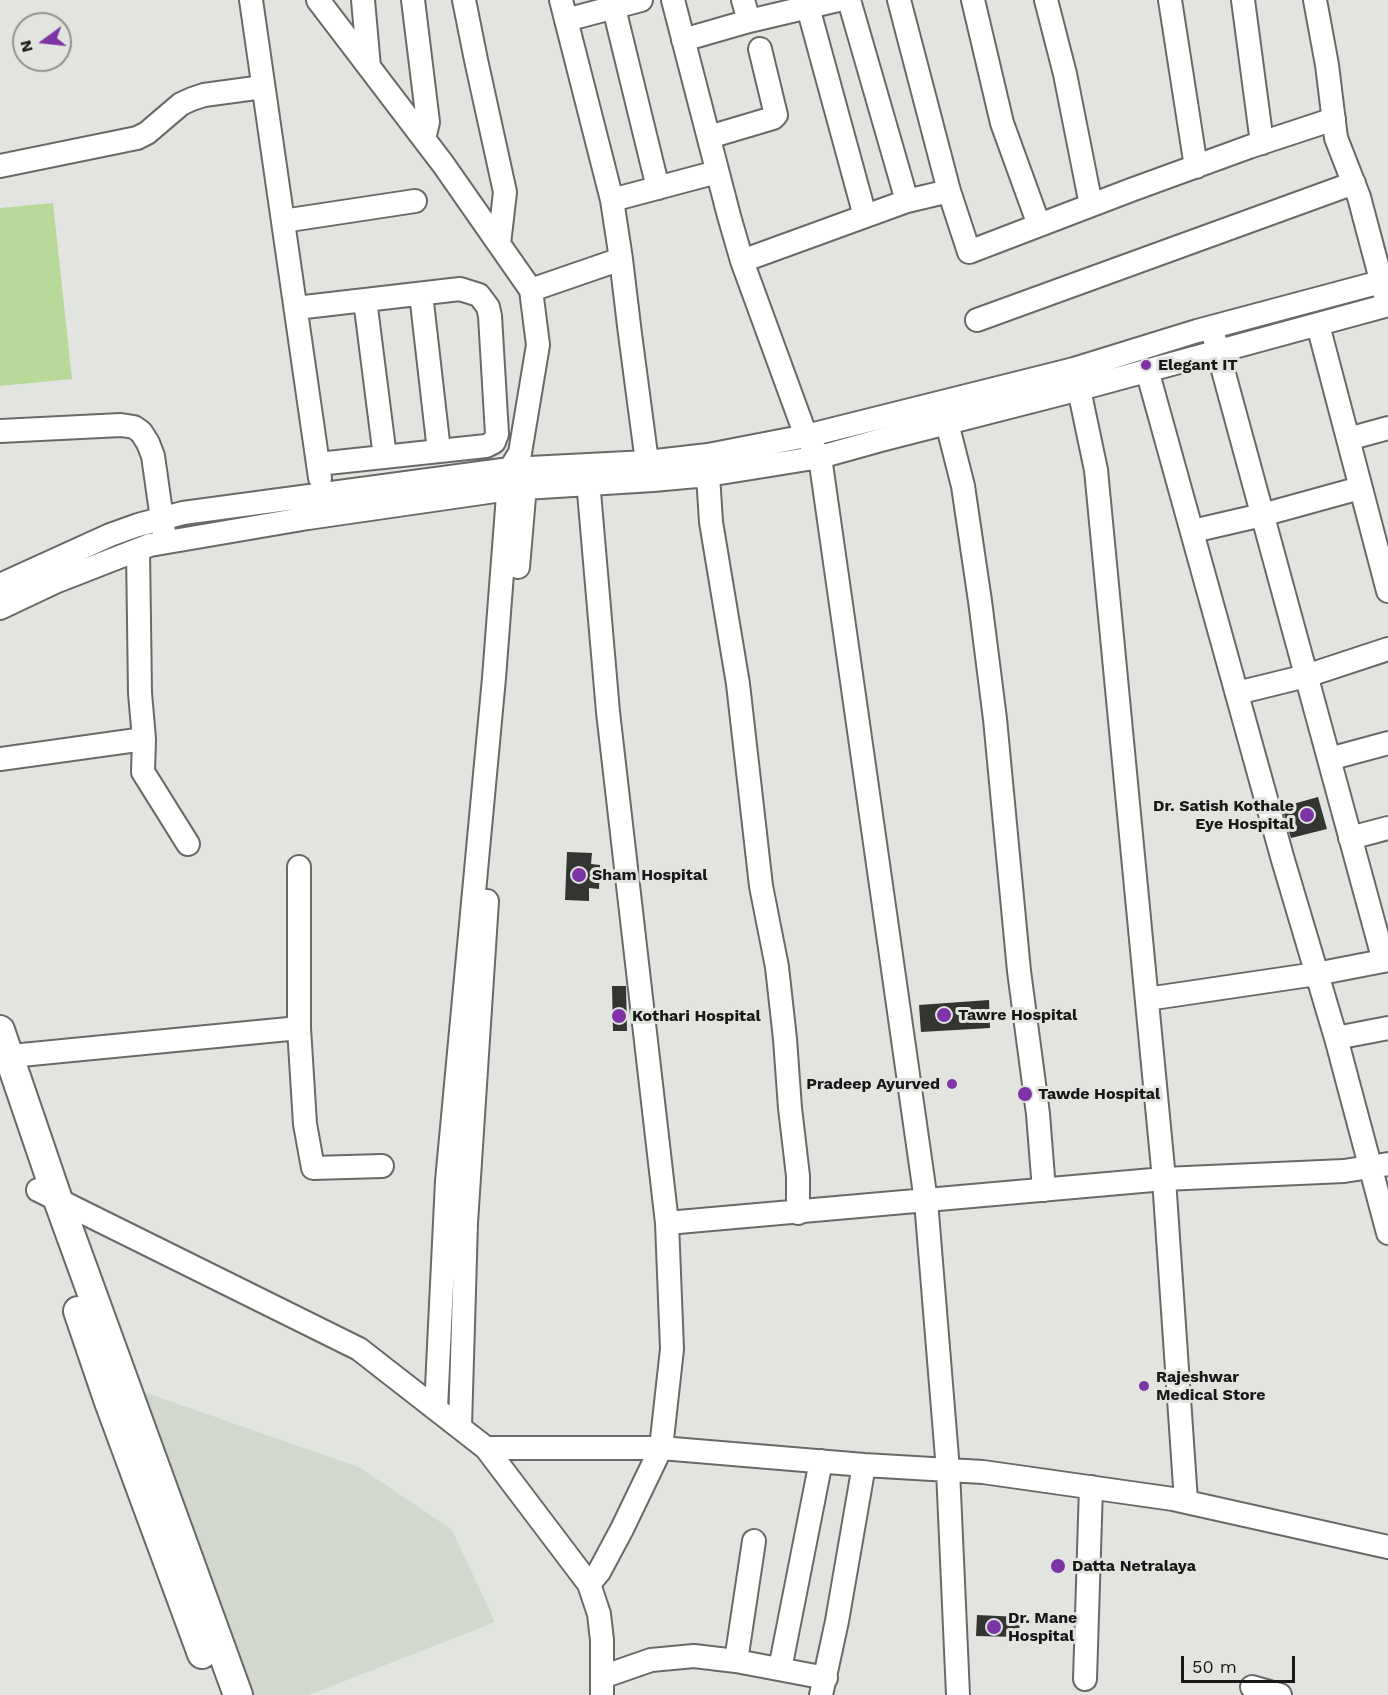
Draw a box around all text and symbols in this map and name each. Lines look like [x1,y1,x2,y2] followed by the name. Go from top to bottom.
[12,12,72,72] north arrow
[15,38,37,54] text: N
[1158,355,1238,375] place label: Elegant IT
[1139,358,1153,372] marker: Elegant IT
[1153,796,1294,834] place label: Dr. Satish Kothale Eye Hospital
[1298,806,1316,824] marker: Dr. Satish Kothale Eye Hospital
[592,865,707,885] place label: Sham Hospital
[570,866,588,884] marker: Sham Hospital
[958,1005,1077,1025] place label: Tawre Hospital
[632,1006,761,1026] place label: Kothari Hospital
[935,1006,953,1024] marker: Tawre Hospital
[610,1007,628,1025] marker: Kothari Hospital
[806,1074,940,1094] place label: Pradeep Ayurved
[945,1077,959,1091] marker: Pradeep Ayurved
[1038,1084,1160,1104] place label: Tawde Hospital
[1016,1085,1034,1103] marker: Tawde Hospital
[1156,1367,1266,1405] place label: Rajeshwar Medical Store
[1137,1379,1151,1393] marker: Rajeshwar Medical Store
[1072,1556,1196,1576] place label: Datta Netralaya
[1049,1557,1067,1575] marker: Datta Netralaya
[1008,1608,1077,1646] place label: Dr. Mane Hospital
[985,1618,1003,1636] marker: Dr. Mane Hospital
[1184,1644,1298,1682] scale bar
[1192,1656,1237,1677] text: 50 m

